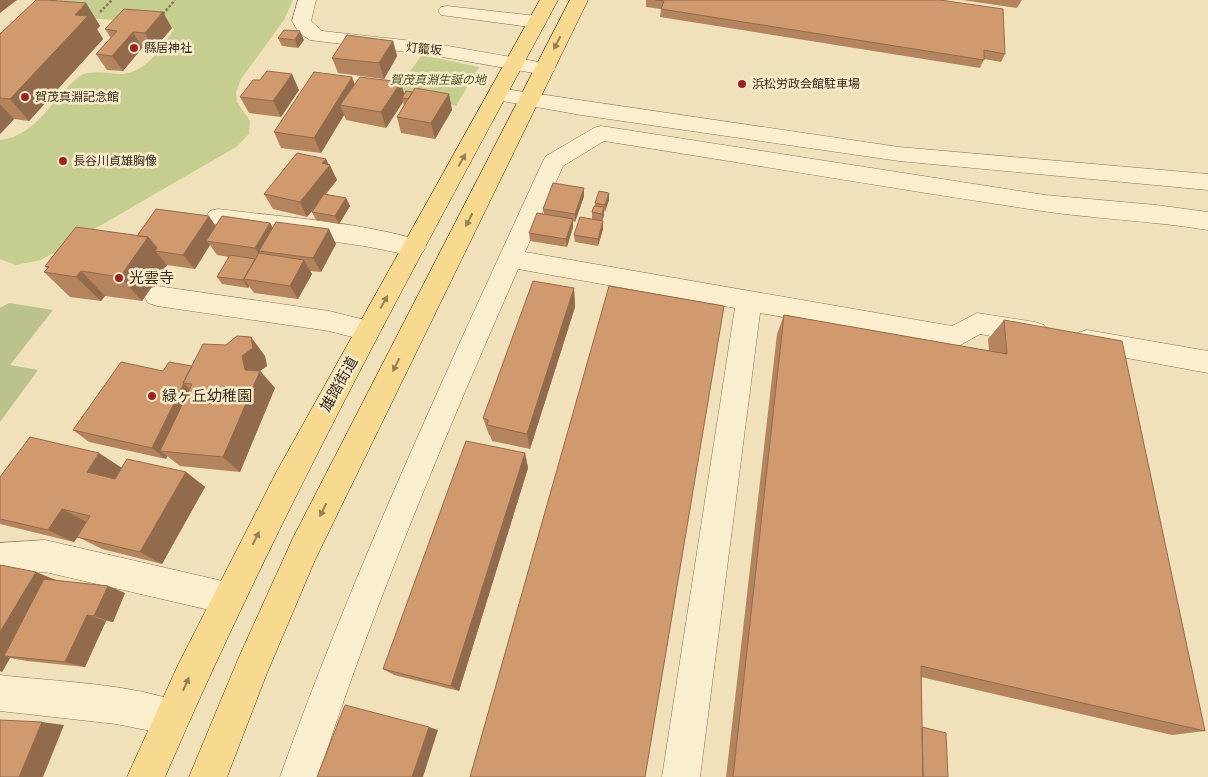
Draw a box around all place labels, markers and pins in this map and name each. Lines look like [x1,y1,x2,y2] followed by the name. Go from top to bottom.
[144,40,192,55] place label: 縣居神社
[128,42,140,54] marker: 縣居神社
[752,76,860,91] place label: 浜松労政会館駐車場
[736,78,748,90] marker: 浜松労政会館駐車場
[35,89,119,104] place label: 賀茂真淵記念館
[19,91,31,103] marker: 賀茂真淵記念館
[73,153,157,168] place label: 長谷川貞雄胸像
[57,155,69,167] marker: 長谷川貞雄胸像
[129,268,174,287] place label: 光雲寺
[113,272,125,284] marker: 光雲寺
[162,386,252,405] place label: 緑ヶ丘幼稚園
[146,390,158,402] marker: 緑ヶ丘幼稚園

